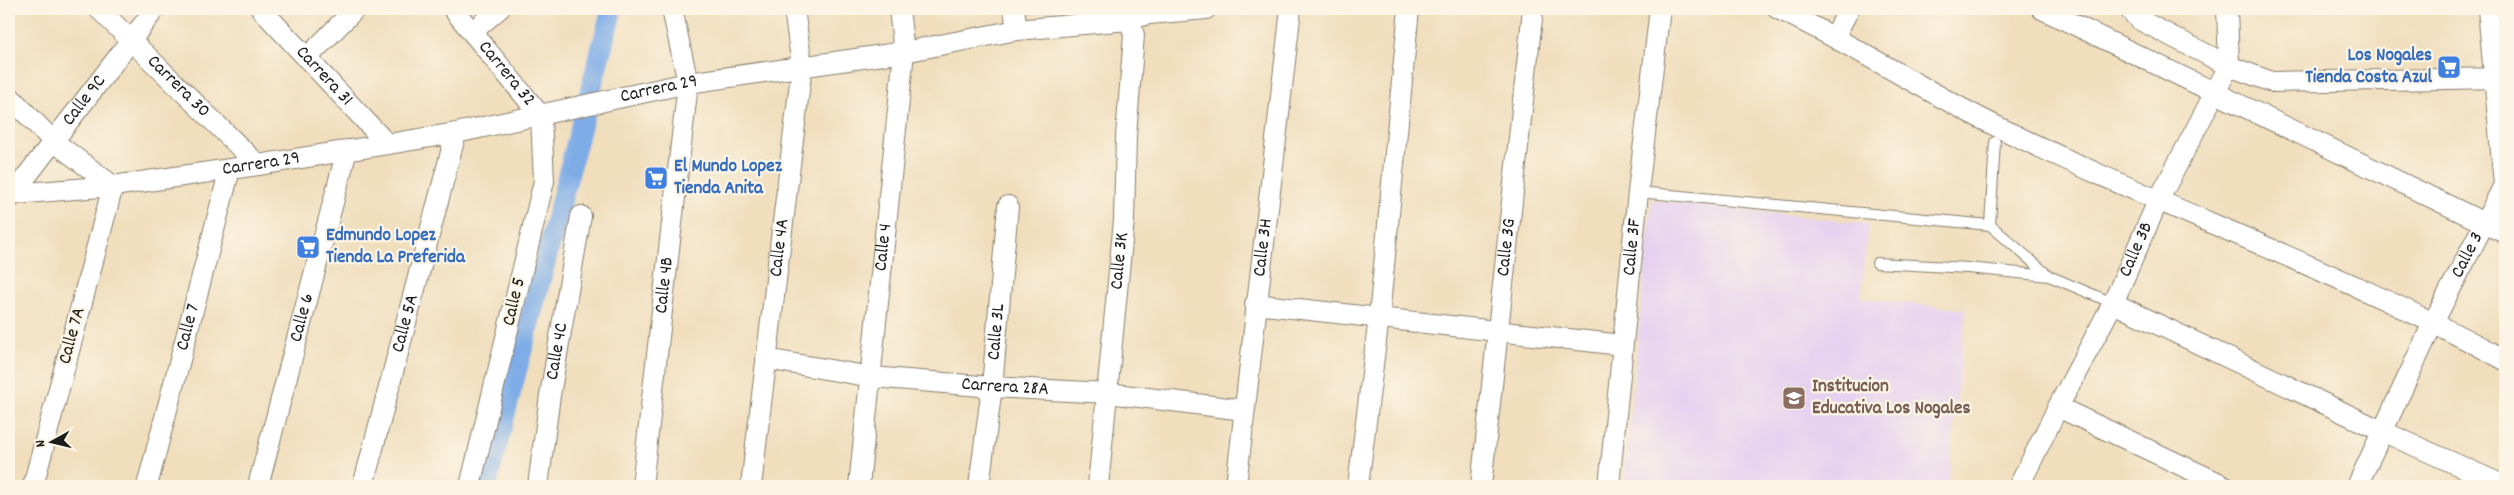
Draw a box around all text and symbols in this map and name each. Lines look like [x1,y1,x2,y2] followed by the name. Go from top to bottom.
[471,35,542,113] street label: Carrera 32
[289,40,359,112] street label: Carrera 31
[2305,43,2432,92] place label: Los Nogales Tienda Costa Azul
[140,49,216,124] street label: Carrera 30
[2436,54,2462,80] supermarket icon: Los Nogales Tienda Costa Azul
[618,68,699,111] street label: Carrera 29
[56,69,113,132] street label: Calle 9C
[221,145,302,184] street label: Carrera 29
[674,154,783,203] place label: El Mundo Lopez Tienda Anita
[643,165,669,191] supermarket icon: El Mundo Lopez Tienda Anita
[763,217,797,278] street label: Calle 4A
[1247,217,1280,278] street label: Calle 3H
[1490,217,1524,278] street label: Calle 3G
[1616,217,1649,277] street label: Calle 3F
[2113,218,2160,281] street label: Calle 3B
[868,222,900,273] street label: Calle 4
[326,223,466,272] place label: Edmundo Lopez Tienda La Preferida
[2445,228,2491,283] street label: Calle 3
[1104,231,1136,291] street label: Calle 3K
[295,234,321,260] supermarket icon: Edmundo Lopez Tienda La Preferida
[648,255,682,315] street label: Calle 4B
[496,275,534,329] street label: Calle 5
[283,290,322,345] street label: Calle 6
[385,291,426,356] street label: Calle 5A
[169,301,208,354] street label: Calle 7
[981,303,1013,361] street label: Calle 3L
[52,305,94,367] street label: Calle 7A
[539,321,576,382] street label: Calle 4C
[960,371,1049,403] street label: Carrera 28A
[1812,374,1970,423] place label: Institucion Educativa Los Nogales
[1781,385,1807,411] school or university icon: Institucion Educativa Los Nogales
[28,418,78,468] north arrow
[31,439,51,448] text: N

